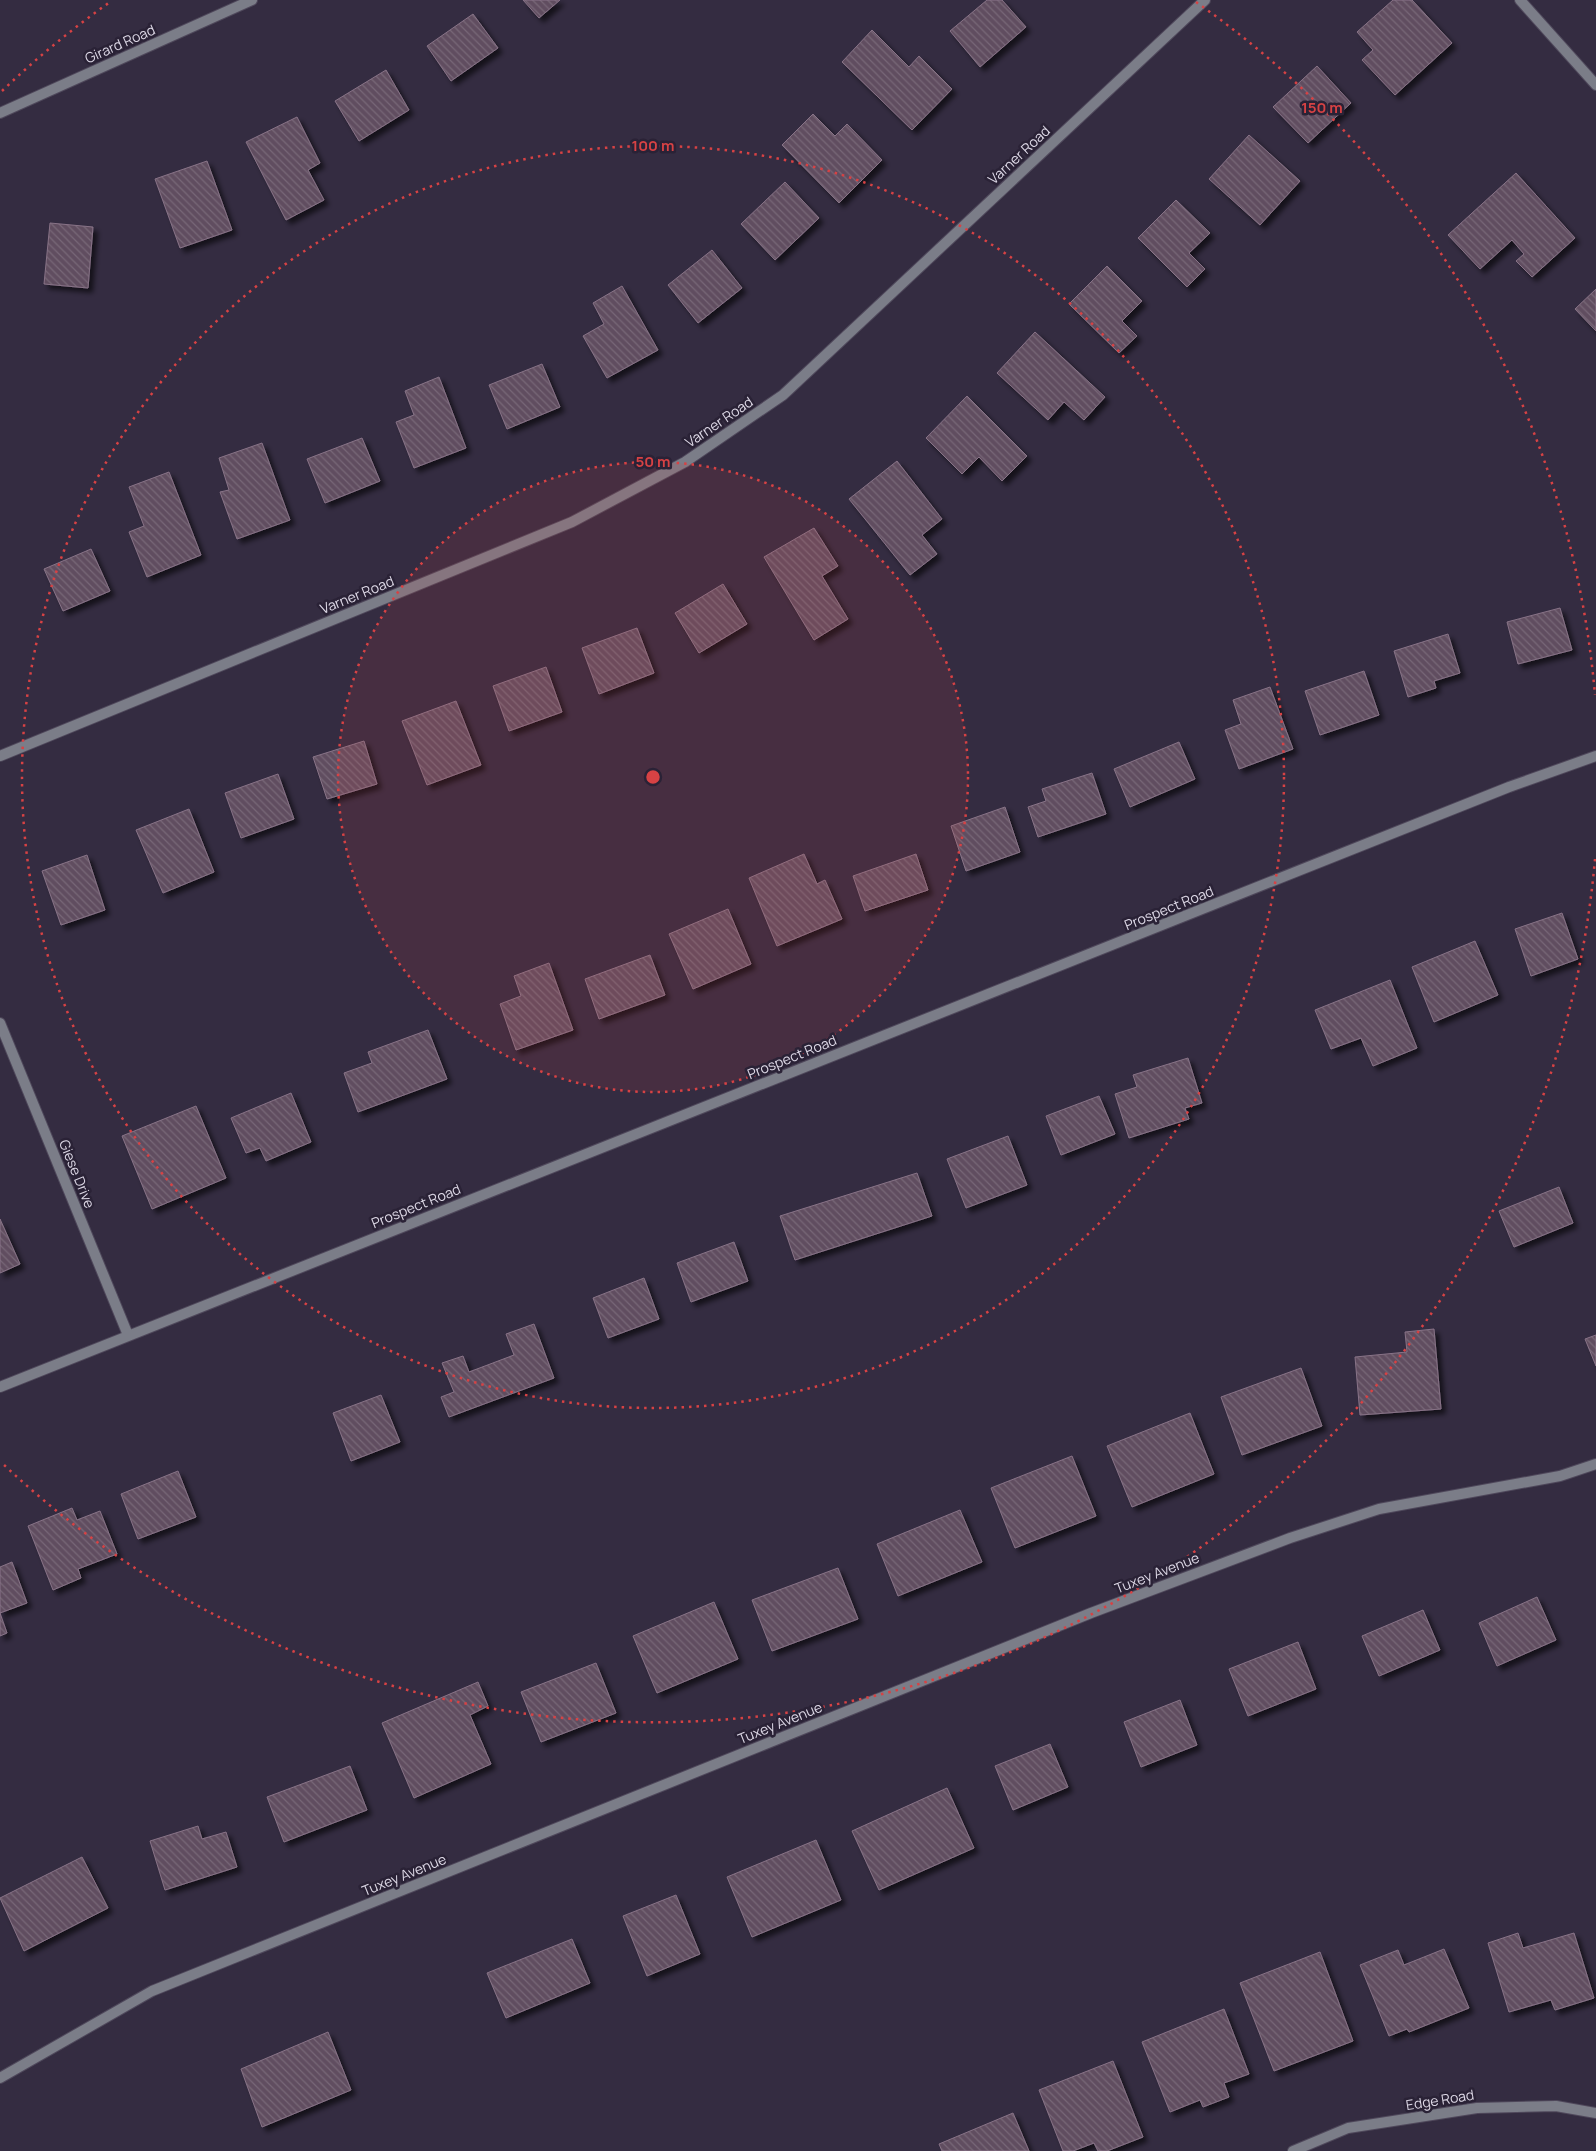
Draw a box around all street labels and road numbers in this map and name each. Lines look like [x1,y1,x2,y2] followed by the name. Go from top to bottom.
[82,20,158,67] street label: Girard Road
[984,121,1054,188] street label: Varner Road
[681,392,756,451] street label: Varner Road
[317,571,397,618] street label: Varner Road
[1121,881,1216,934] street label: Prospect Road
[744,1030,839,1083] street label: Prospect Road
[55,1137,100,1211] street label: Giese Drive
[368,1179,463,1232] street label: Prospect Road
[1112,1548,1202,1597] street label: Tuxey Avenue
[735,1697,825,1748] street label: Tuxey Avenue
[359,1849,449,1900] street label: Tuxey Avenue
[1404,2085,1475,2114] street label: Edge Road

